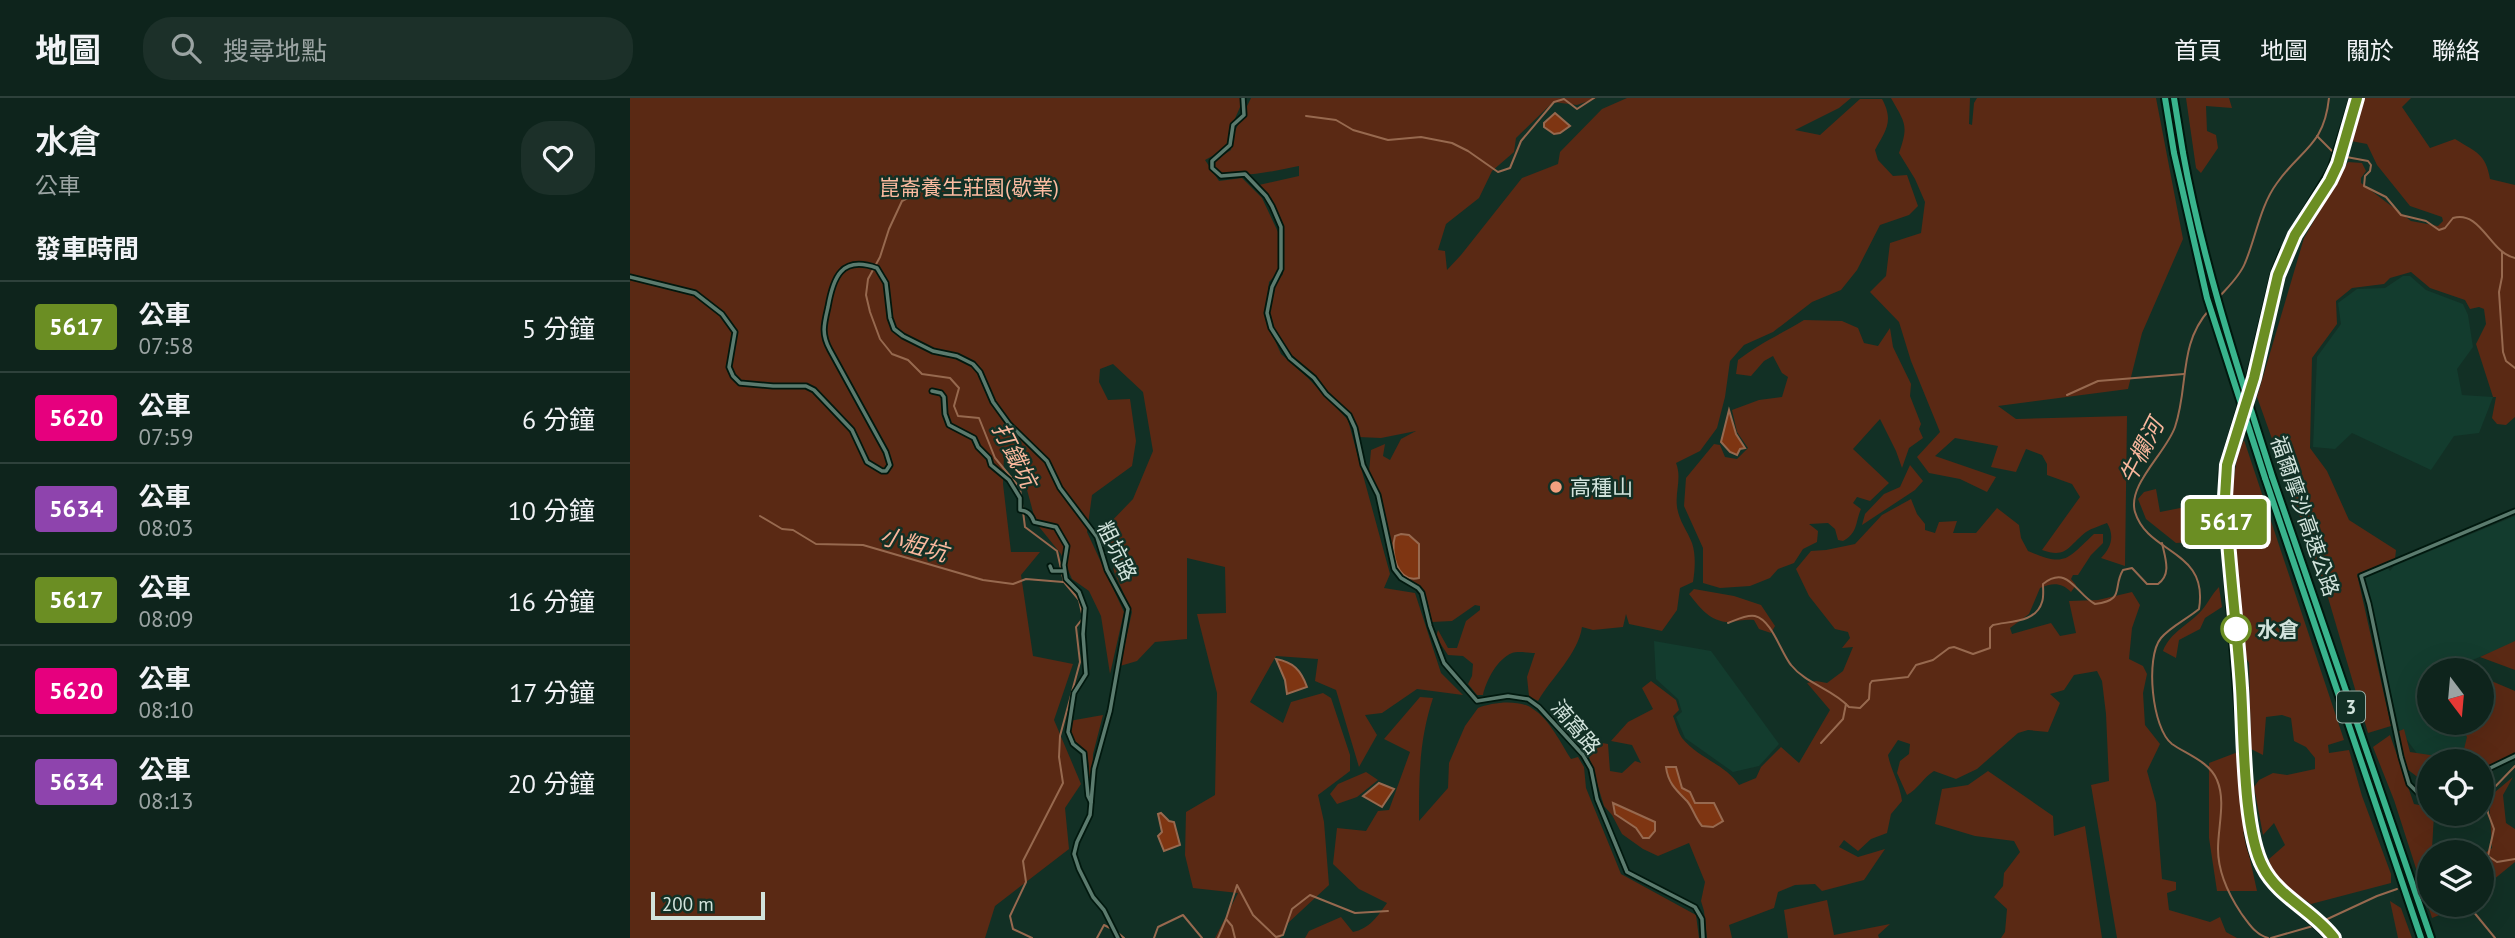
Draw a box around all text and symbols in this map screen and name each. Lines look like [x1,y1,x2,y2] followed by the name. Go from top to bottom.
[143,17,633,80] search box
[35,28,101,71] text: 地圖
[167,29,205,67] icon: search
[223,34,327,67] text: 搜尋地點
[2174,35,2222,66] text: 首頁
[2260,35,2308,66] text: 地圖
[2346,35,2394,66] text: 關於
[2432,35,2480,66] text: 聯絡
[35,119,101,162] text: 水倉
[521,121,595,195] button: heart
[35,171,81,200] text: 公車
[879,174,1059,201] park label: 崑崙養生莊園(歇業)
[35,232,139,265] text: 發車時間
[138,298,190,331] text: 公車
[49,311,103,342] text: 5617
[522,312,595,345] text: 5 分鐘
[138,331,194,360] text: 07:58
[138,389,190,422] text: 公車
[49,402,103,433] text: 5620
[522,403,595,436] text: 6 分鐘
[2112,410,2171,488] water label: 牛欄河
[986,418,1045,495] water label: 打鐵坑
[138,422,194,451] text: 07:59
[2265,432,2345,600] street label: 福爾摩沙高速公路
[1570,474,1633,501] place label: 高種山
[1548,479,1564,495] marker: 高種山
[138,480,190,513] text: 公車
[49,493,103,524] text: 5634
[508,494,595,527] text: 10 分鐘
[2177,499,2275,545] line badge: 5617
[2199,506,2253,537] text: 5617
[138,513,194,542] text: 08:03
[1091,517,1143,585] street label: 粗坑路
[877,521,954,568] water label: 小粗坑
[138,571,190,604] text: 公車
[49,584,103,615] text: 5617
[508,585,595,618] text: 16 分鐘
[138,604,194,633] text: 08:09
[2221,614,2251,644] marker: 水倉
[2257,616,2299,643] place label: 水倉
[2417,658,2494,735] north arrow
[2417,658,2494,917] map controls
[138,662,190,695] text: 公車
[49,675,103,706] text: 5620
[509,676,595,709] text: 17 分鐘
[2337,692,2365,722] road number: 3
[1545,694,1607,760] street label: 湳窩路
[138,695,194,724] text: 08:10
[2417,749,2494,826] button: locate
[138,753,190,786] text: 公車
[49,766,103,797] text: 5634
[508,767,595,800] text: 20 分鐘
[138,786,194,815] text: 08:13
[2417,840,2494,917] button: layers
[651,889,765,921] scale bar
[662,892,714,916] text: 200 m

